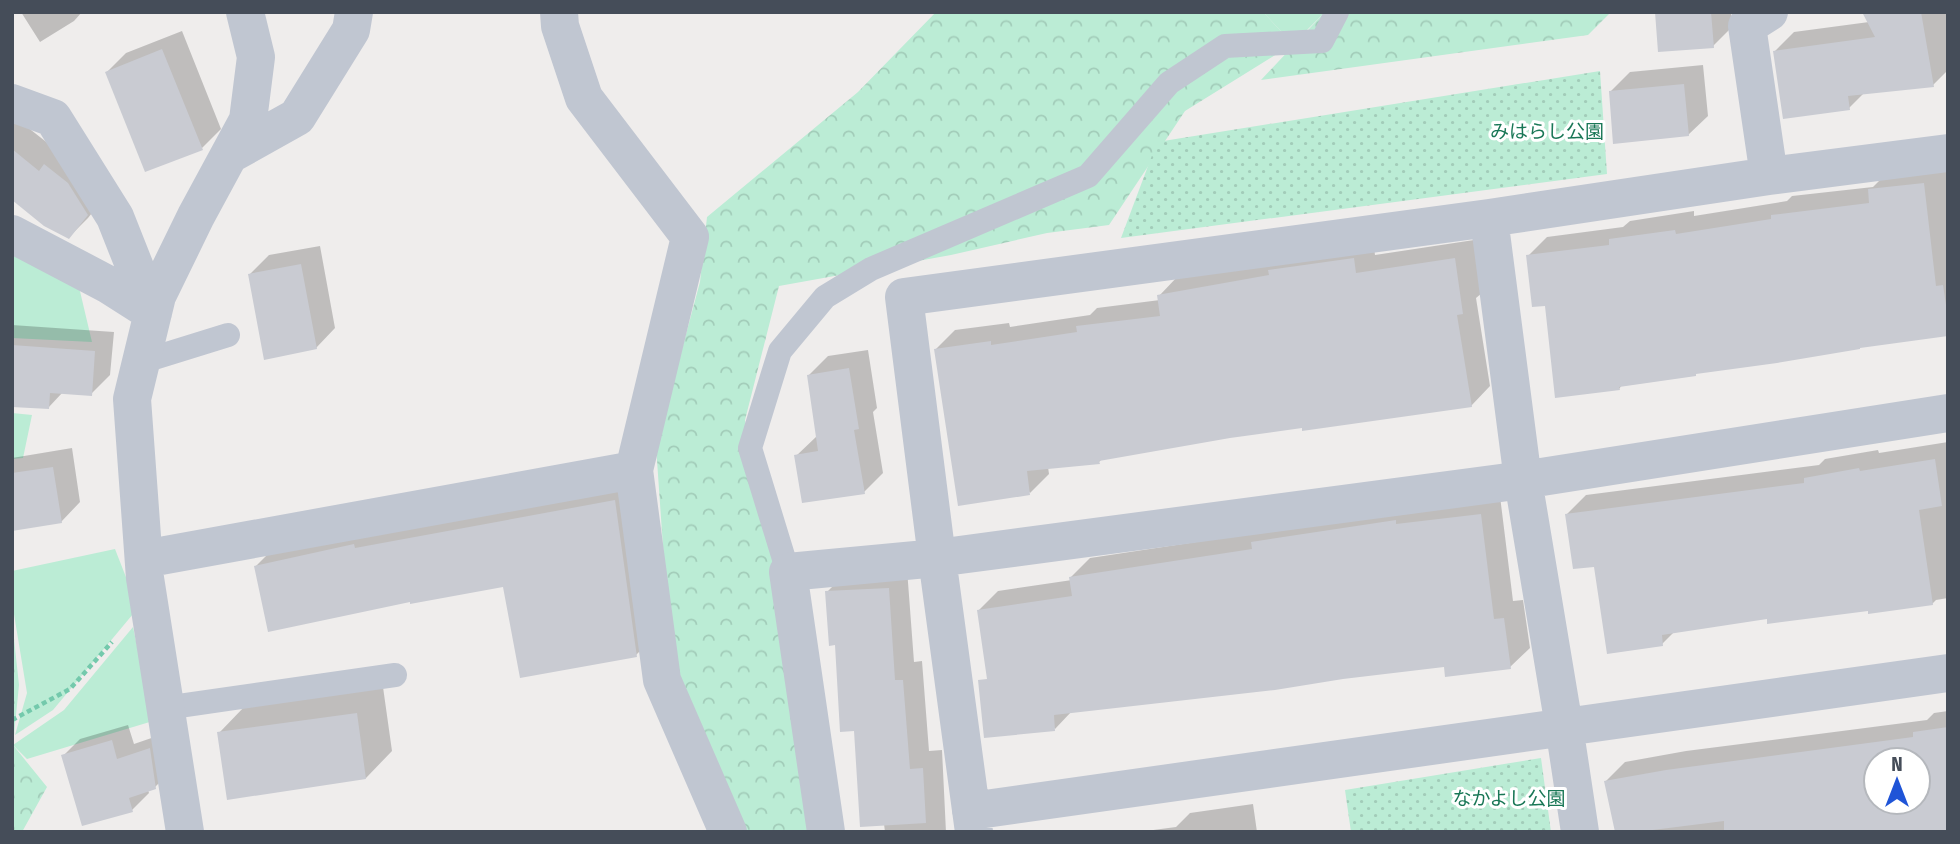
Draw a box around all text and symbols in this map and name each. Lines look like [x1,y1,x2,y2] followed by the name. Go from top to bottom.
[1490,120,1604,143] park label: みはらし公園
[1862,746,1932,816] north arrow
[1891,753,1903,776] text: N
[1452,787,1566,810] park label: なかよし公園

